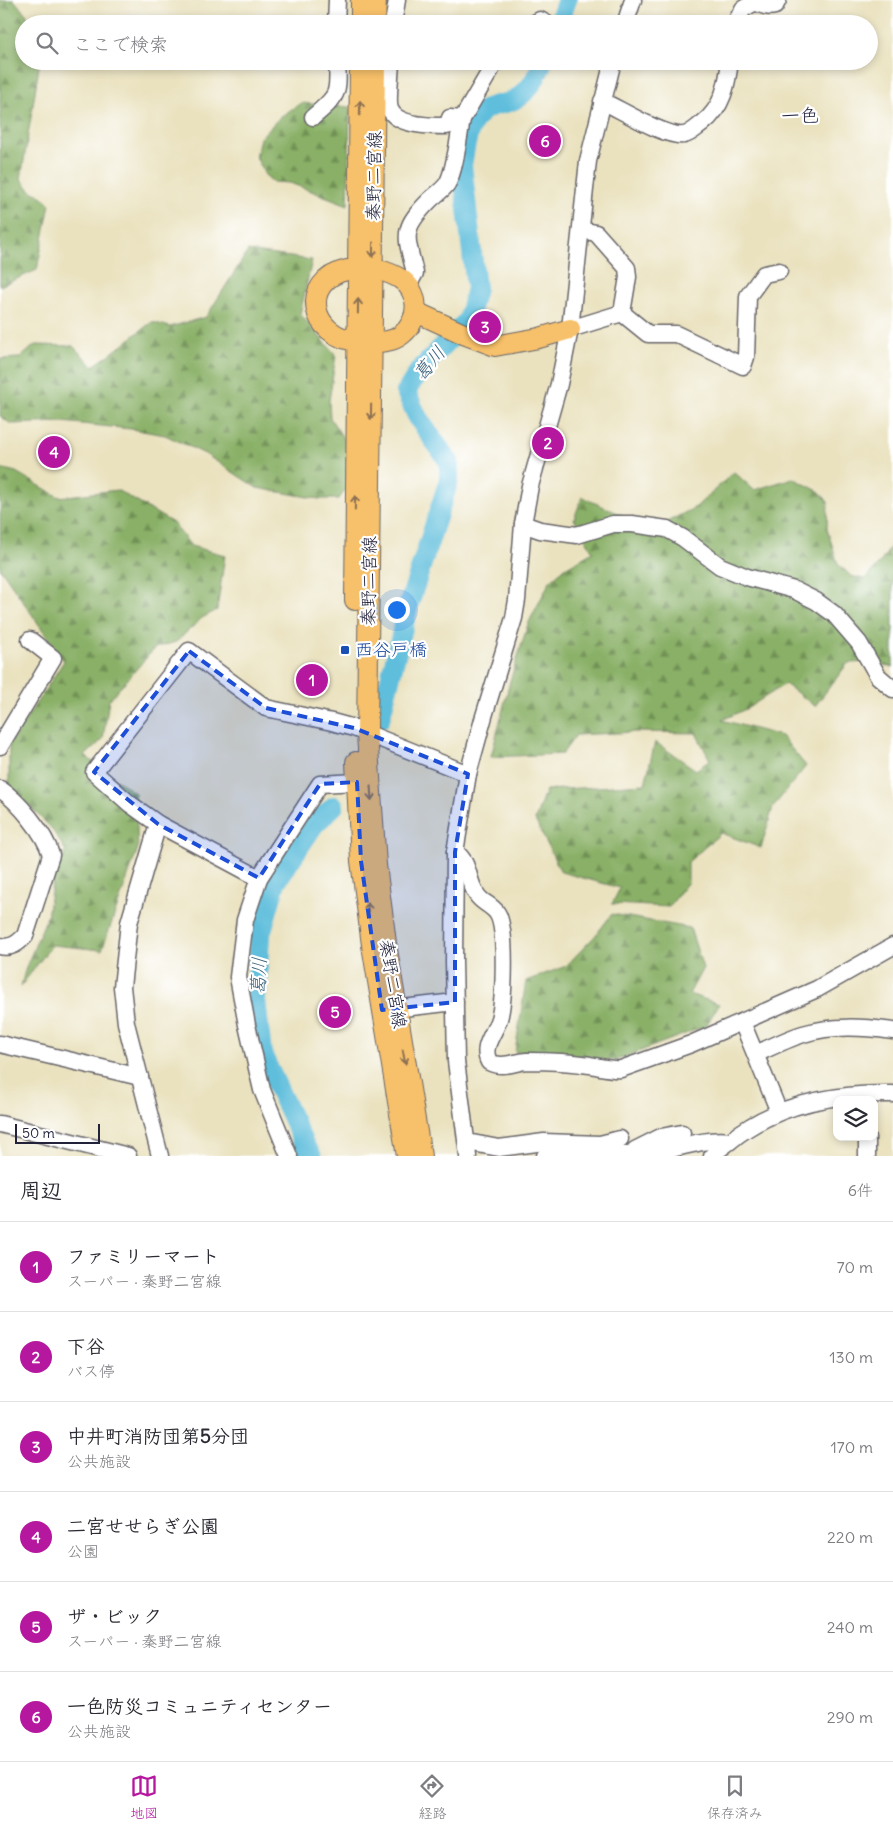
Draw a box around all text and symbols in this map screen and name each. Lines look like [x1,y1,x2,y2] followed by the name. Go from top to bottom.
[15,15,878,70] search box
[33,29,61,57] icon: search
[73,32,168,56] text: ここで検索
[355,100,365,116] one-way arrow
[781,103,819,127] district label: 一色
[529,122,561,160] pin: 6
[361,131,386,221] street label: 秦野二宮線
[368,242,378,258] one-way arrow
[353,298,363,314] one-way arrow
[469,308,501,346] pin: 3
[408,341,450,385] water label: 葛川
[366,404,376,420] one-way arrow
[532,424,564,462] pin: 2
[38,433,70,471] pin: 4
[350,495,360,512] one-way arrow
[356,536,381,626] street label: 秦野二宮線
[384,597,410,623] your location
[355,638,427,661] place label: 西谷戸橋
[339,644,351,656] marker: 西谷戸橋
[296,661,328,699] pin: 1
[367,785,376,801] one-way arrow
[362,902,372,918] one-way arrow
[375,938,412,1030] street label: 秦野二宮線
[245,956,271,996] water label: 葛川
[319,993,351,1031] pin: 5
[400,1048,410,1064] one-way arrow
[833,1096,878,1141] map controls
[833,1096,878,1141] button: layers
[15,1121,100,1144] scale bar
[22,1124,55,1142] text: 50 m
[20,1177,62,1204] text: 周辺
[848,1180,873,1200] text: 6件
[67,1244,220,1268] text: ファミリーマート
[33,1257,39,1277] text: 1
[837,1257,873,1277] text: 70 m
[67,1271,222,1291] text: スーパー · 秦野二宮線
[67,1334,105,1358] text: 下谷
[32,1347,40,1367] text: 2
[829,1347,873,1367] text: 130 m
[67,1361,115,1381] text: バス停
[67,1424,249,1448] text: 中井町消防団第5分団
[31,1437,41,1457] text: 3
[830,1437,873,1457] text: 170 m
[67,1451,131,1471] text: 公共施設
[67,1514,219,1538] text: 二宮せせらぎ公園
[31,1527,41,1547] text: 4
[827,1527,873,1547] text: 220 m
[67,1541,99,1561] text: 公園
[67,1604,162,1628] text: ザ・ビック
[31,1617,41,1637] text: 5
[827,1617,873,1637] text: 240 m
[67,1631,222,1651] text: スーパー · 秦野二宮線
[67,1694,332,1718] text: 一色防災コミュニティセンター
[31,1707,41,1727] text: 6
[827,1707,873,1727] text: 290 m
[67,1721,131,1741] text: 公共施設
[130,1772,158,1822] tab: 地図
[418,1772,446,1822] tab: 経路
[707,1772,763,1822] tab: 保存済み

